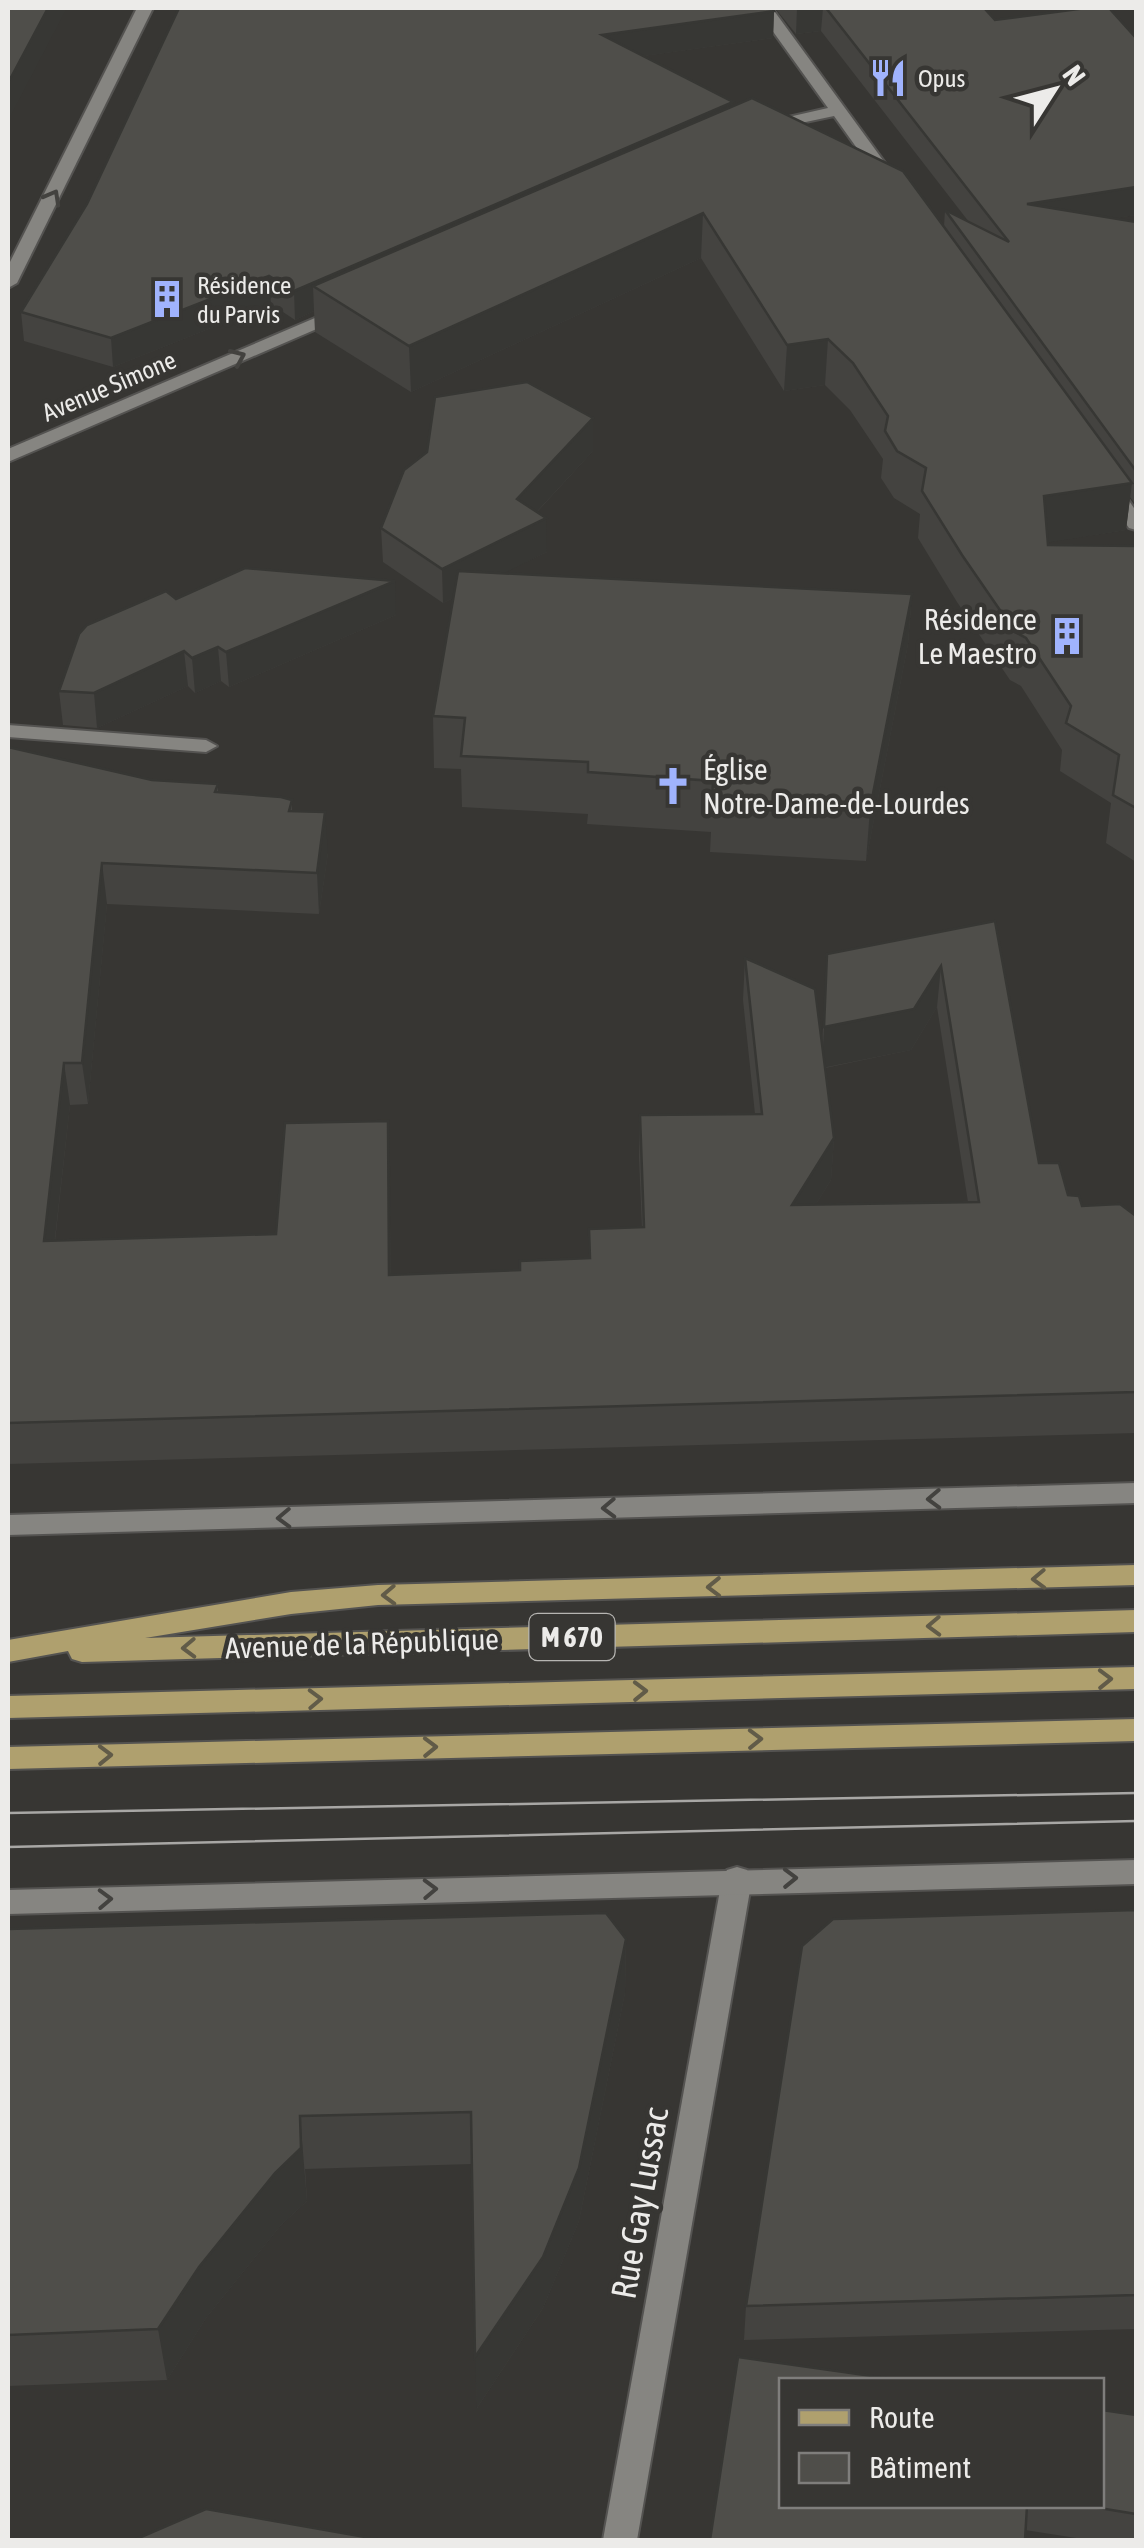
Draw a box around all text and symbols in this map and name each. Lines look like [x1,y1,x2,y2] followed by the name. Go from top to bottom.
[1004,40,1104,140] north arrow
[867,57,909,99] restaurant icon: Opus
[1056,59,1092,91] text: N
[918,64,966,92] place label: Opus
[40,190,60,208] one-way arrow
[197,271,291,328] place label: Résidence du Parvis
[146,278,188,320] building icon: Résidence du Parvis
[38,345,180,427] street label: Avenue Simone
[228,349,246,369] one-way arrow
[918,602,1037,670] place label: Résidence Le Maestro
[1046,615,1088,657] building icon: Résidence Le Maestro
[703,752,970,820] place label: Église Notre-Dame-de-Lourdes
[652,765,694,807] church icon: Église Notre-Dame-de-Lourdes
[926,1489,942,1510] one-way arrow
[601,1498,617,1519] one-way arrow
[276,1507,292,1528] one-way arrow
[1031,1568,1047,1589] one-way arrow
[706,1576,722,1597] one-way arrow
[381,1584,397,1605] one-way arrow
[530,1614,614,1660] road number: M 670
[926,1616,942,1637] one-way arrow
[225,1621,499,1665] street label: Avenue de la République
[181,1637,197,1658] one-way arrow
[1097,1668,1113,1689] one-way arrow
[632,1680,648,1701] one-way arrow
[308,1688,323,1710] one-way arrow
[748,1728,763,1750] one-way arrow
[422,1736,438,1758] one-way arrow
[97,1745,113,1766] one-way arrow
[782,1868,798,1889] one-way arrow
[422,1878,438,1899] one-way arrow
[97,1888,113,1909] one-way arrow
[603,2104,676,2302] street label: Rue Gay Lussac
[779,2378,1104,2508] legend
[869,2400,935,2434] text: Route
[869,2450,971,2484] text: Bâtiment

